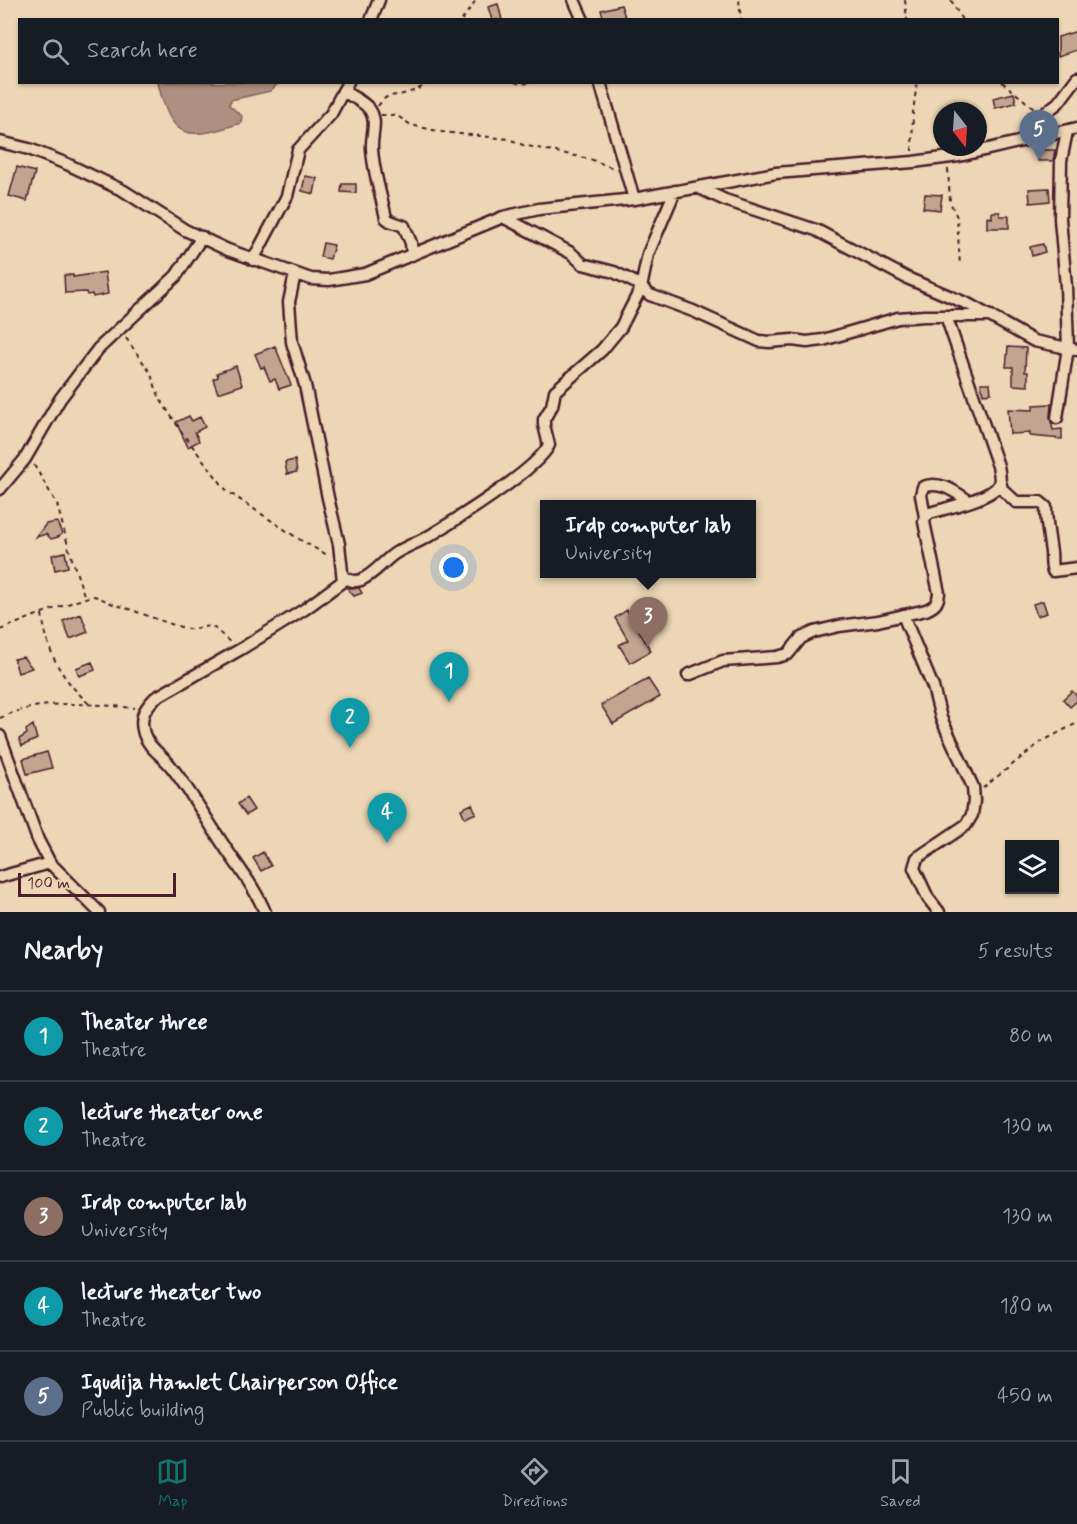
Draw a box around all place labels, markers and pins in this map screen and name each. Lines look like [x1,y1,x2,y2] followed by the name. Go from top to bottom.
[1020,110,1058,160] pin: 5
[628,598,668,647] pin: 3
[430,652,468,702] pin: 1
[330,698,370,748] pin: 2
[368,794,406,843] pin: 4

